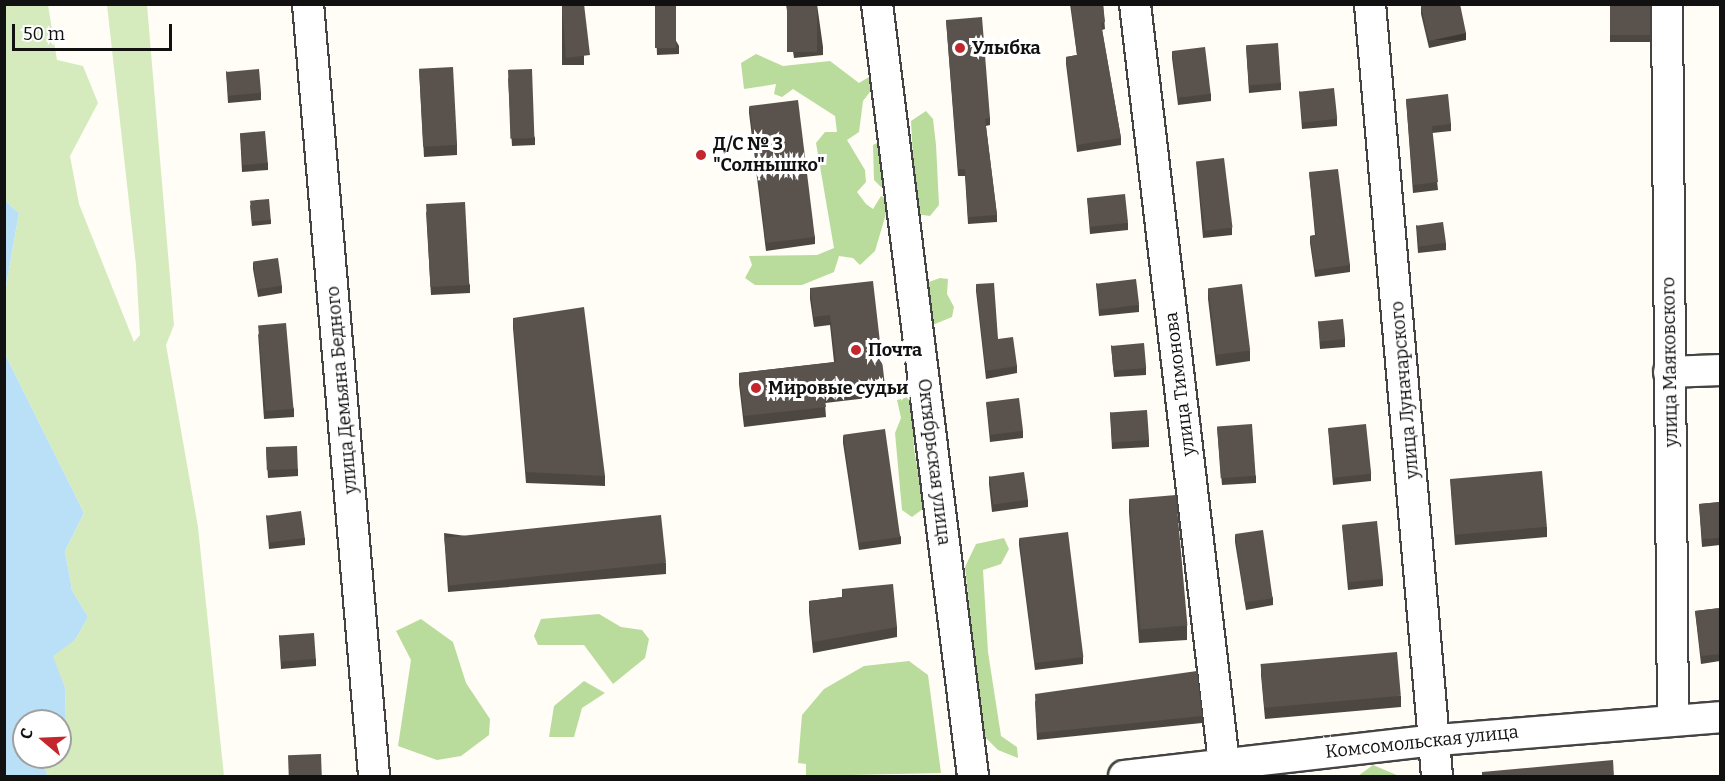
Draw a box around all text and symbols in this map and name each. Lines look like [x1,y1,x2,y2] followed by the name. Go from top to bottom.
[15,12,176,50] scale bar
[23,23,65,45] text: 50 m
[972,37,1041,59] place label: Улыбка
[953,41,967,55] marker: Улыбка
[713,134,825,176] place label: Д/С № 3 "Солнышко"
[694,148,708,162] marker: Д/С № 3 "Солнышко"
[1658,277,1682,447] street label: улица Маяковского
[322,285,362,495] street label: улица Демьяна Бедного
[1386,300,1424,480] street label: улица Луначарского
[1160,311,1200,457] street label: улица Тимонова
[868,339,922,361] place label: Почта
[849,343,863,357] marker: Почта
[768,377,908,399] place label: Мировые судьи
[913,377,955,547] street label: Октябрьская улица
[749,381,763,395] marker: Мировые судьи
[12,709,72,769] north arrow
[1324,721,1520,763] street label: Комсомольская улица
[16,726,37,742] text: С

